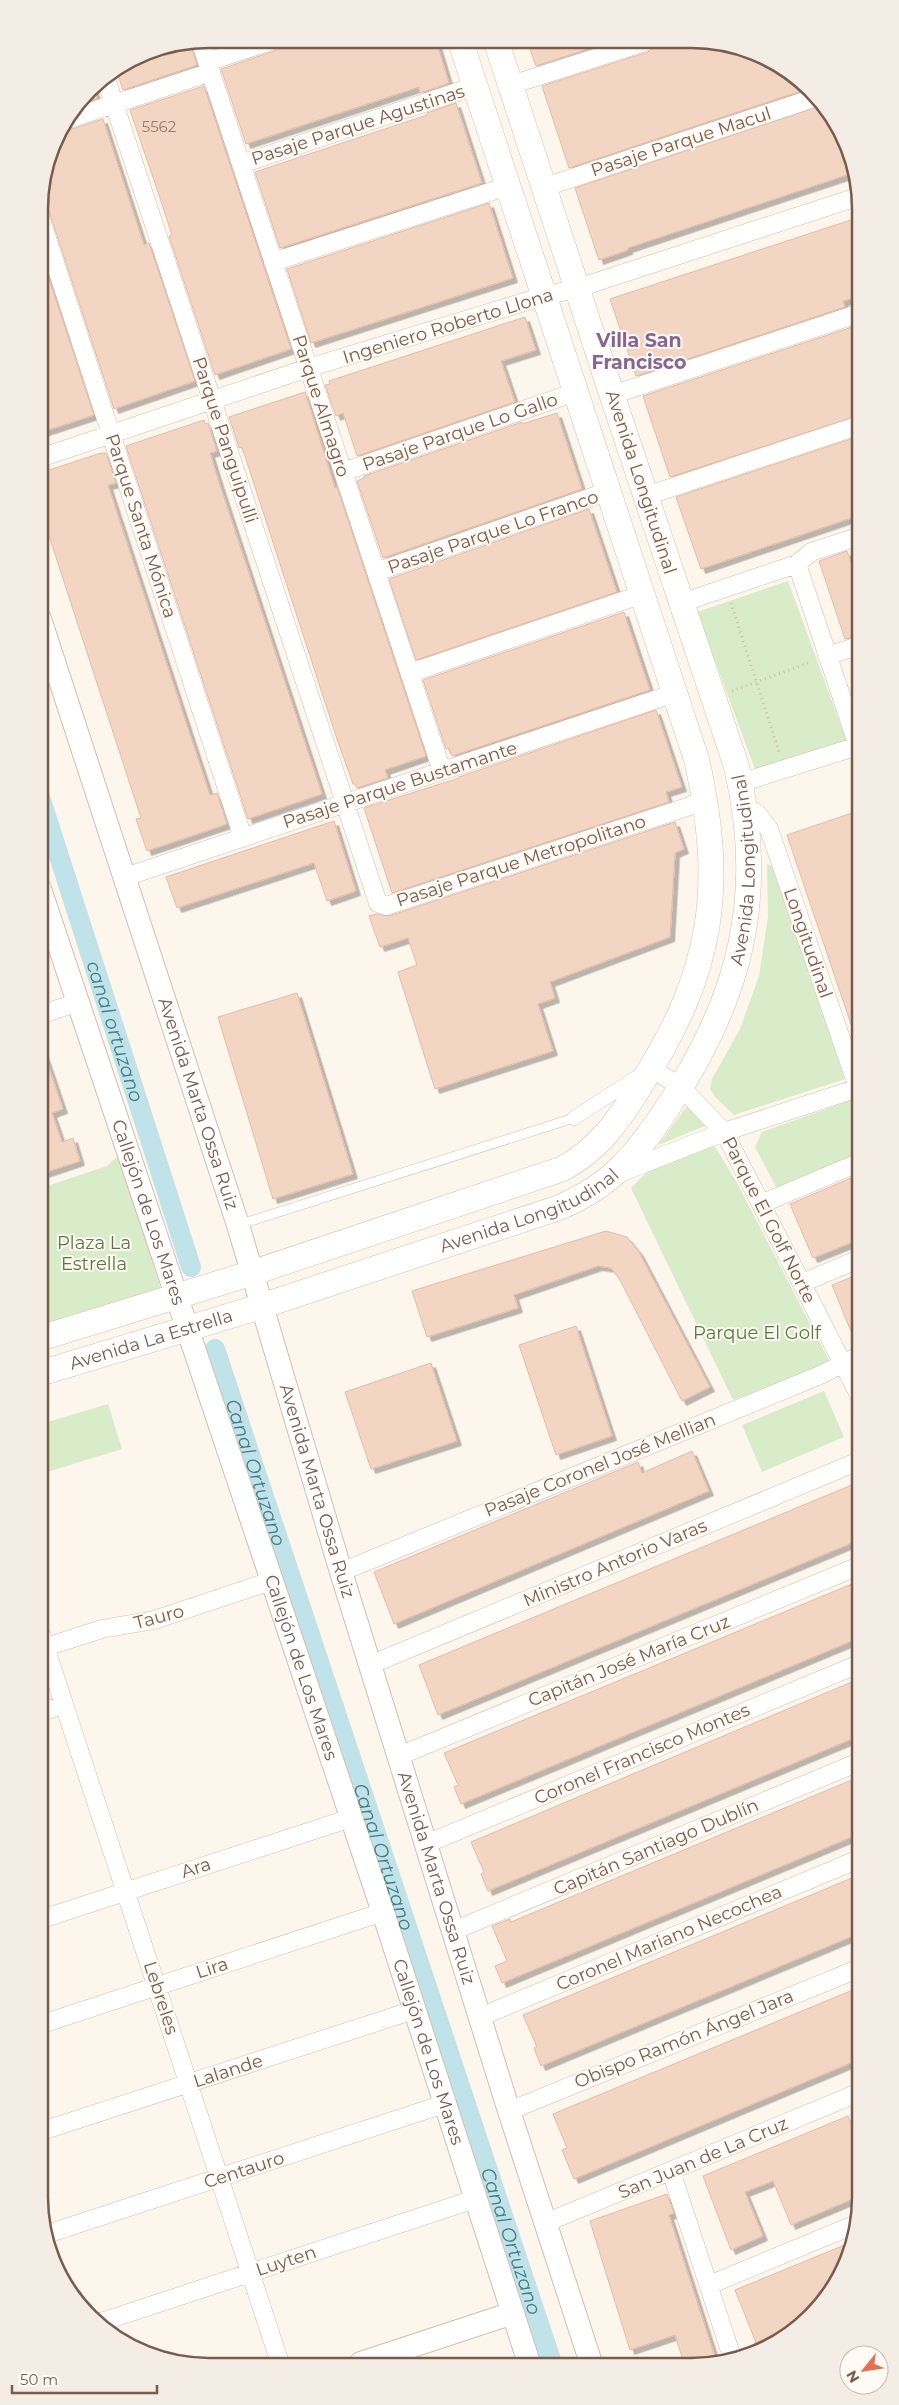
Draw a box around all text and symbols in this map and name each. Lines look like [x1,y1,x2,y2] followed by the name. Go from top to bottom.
[249,80,468,170] street label: Pasaje Parque Agustinas
[588,102,774,182] street label: Pasaje Parque Macul
[142,117,176,136] house number: 5562
[340,283,556,369] street label: Ingeniero Roberto Llona
[592,329,686,374] district label: Villa San Francisco
[288,332,354,480] street label: Parque Almagro
[188,354,262,526] street label: Parque Panguipulli
[601,387,681,577] street label: Avenida Longitudinal
[359,388,561,476] street label: Pasaje Parque Lo Gallo
[101,431,181,621] street label: Parque Santa Mónica
[385,486,601,578] street label: Pasaje Parque Lo Franco
[280,737,520,833] street label: Pasaje Parque Bustamante
[725,772,760,968] street label: Avenida Longitudinal
[393,810,649,912] street label: Pasaje Parque Metropolitano
[779,885,837,1001] street label: Longitudinal
[82,958,149,1105] water label: canal ortuzano
[153,995,243,1213] street label: Avenida Marta Ossa Ruiz
[107,1117,190,1308] street label: Callejón de Los Mares
[717,1133,821,1307] street label: Parque El Golf Norte
[437,1164,623,1257] street label: Avenida Longitudinal
[57,1232,131,1275] park label: Plaza La Estrella
[67,1305,235,1375] street label: Avenida La Estrella
[693,1322,822,1344] park label: Parque El Golf
[275,1381,359,1601] street label: Avenida Marta Ossa Ruiz
[221,1396,291,1549] water label: Canal Ortuzano
[481,1408,719,1522] street label: Pasaje Coronel José Mellian
[520,1514,710,1612] street label: Ministro Antorio Varas
[260,1572,342,1763] street label: Callejón de Los Mares
[132,1600,186,1634] street label: Tauro
[525,1610,733,1712] street label: Capitán José María Cruz
[531,1698,753,1809] street label: Coronel Francisco Montes
[393,1769,480,1987] street label: Avenida Marta Ossa Ruiz
[349,1780,419,1933] water label: Canal Ortuzano
[550,1794,762,1900] street label: Capitán Santiago Dublín
[178,1853,214,1883] street label: Ara
[553,1880,785,1996] street label: Coronel Mariano Necochea
[193,1953,231,1983] street label: Lira
[388,1956,469,2148] street label: Callejón de Los Mares
[139,1959,183,2038] street label: Lebreles
[571,1985,797,2093] street label: Obispo Ramón Ángel Jara
[190,2049,266,2093] street label: Lalande
[615,2112,791,2204] street label: San Juan de La Cruz
[201,2147,287,2193] street label: Centauro
[476,2165,547,2318] water label: Canal Ortuzano
[253,2241,319,2281] street label: Luyten
[839,2345,889,2395] north arrow
[12,2362,158,2394] scale bar
[842,2367,863,2386] text: N
[20,2370,58,2389] text: 50 m

